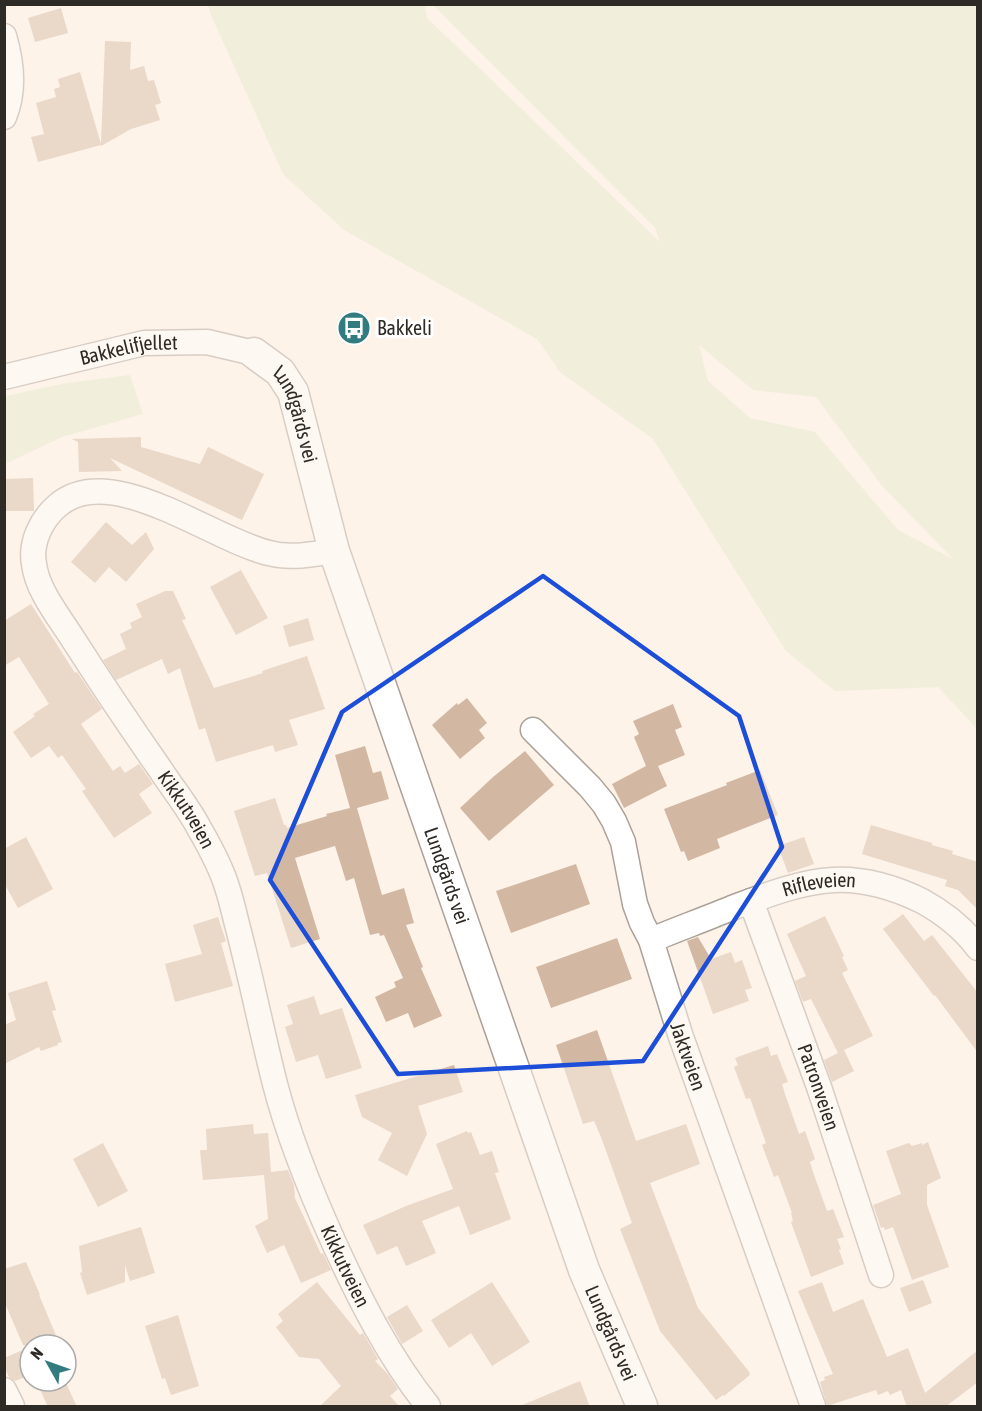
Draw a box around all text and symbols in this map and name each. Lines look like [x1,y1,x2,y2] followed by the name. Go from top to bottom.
[336,310,372,346] bus stop icon: Bakkeli
[377,316,432,339] place label: Bakkeli
[77,330,178,369] street label: Bakkelifjellet
[270,360,323,465] street label: Lundgårds vei
[153,766,220,852] street label: Kikkutveien
[420,824,475,927] street label: Lundgårds vei
[779,868,857,901] street label: Rifleveien
[666,1019,711,1093] street label: Jaktveien
[793,1041,844,1133] street label: Patronveien
[317,1221,375,1311] street label: Kikkutveien
[581,1282,642,1384] street label: Lundgårds vei
[18,1333,78,1393] north arrow
[27,1344,46,1363] text: N

